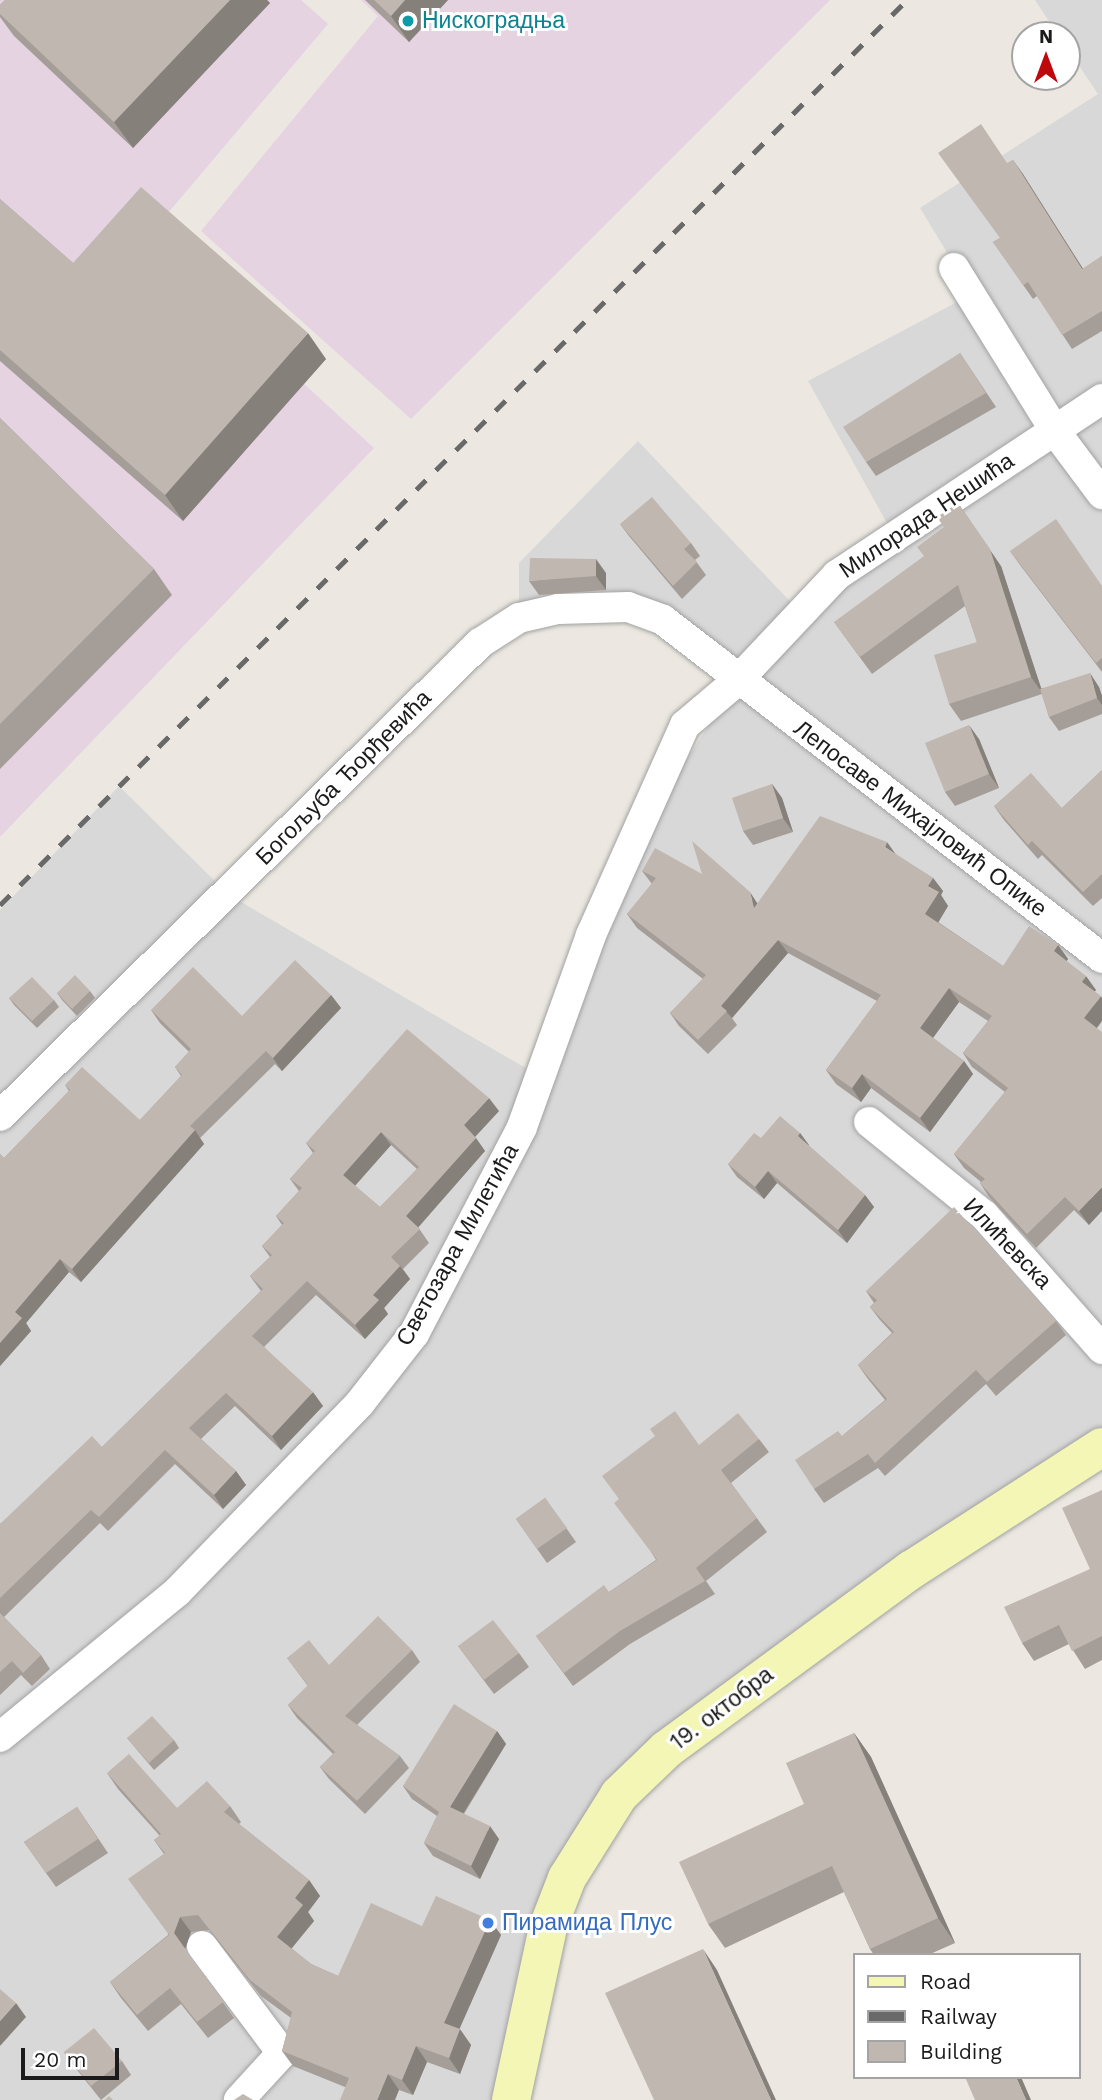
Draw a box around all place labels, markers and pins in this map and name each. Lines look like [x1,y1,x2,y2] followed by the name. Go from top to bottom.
[422,7,565,35] place label: Нискоградња
[400,13,416,29] marker: Нискоградња
[502,1909,672,1937] place label: Пирамида Плус
[480,1915,496,1931] marker: Пирамида Плус

